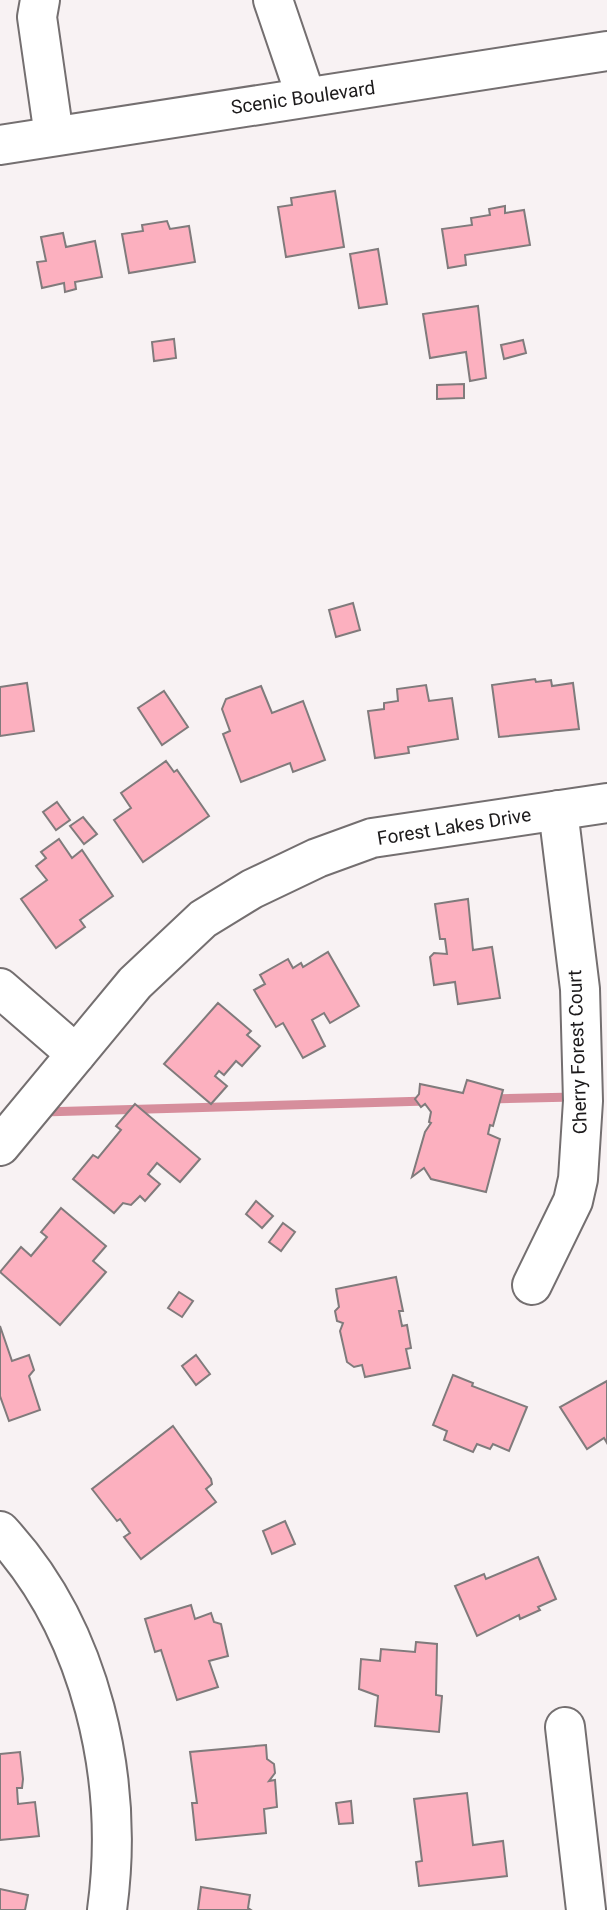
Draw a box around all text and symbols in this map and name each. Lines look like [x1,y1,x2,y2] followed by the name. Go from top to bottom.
[230,76,377,119] street label: Scenic Boulevard
[375,803,533,850] street label: Forest Lakes Drive
[563,969,592,1135] street label: Cherry Forest Court

